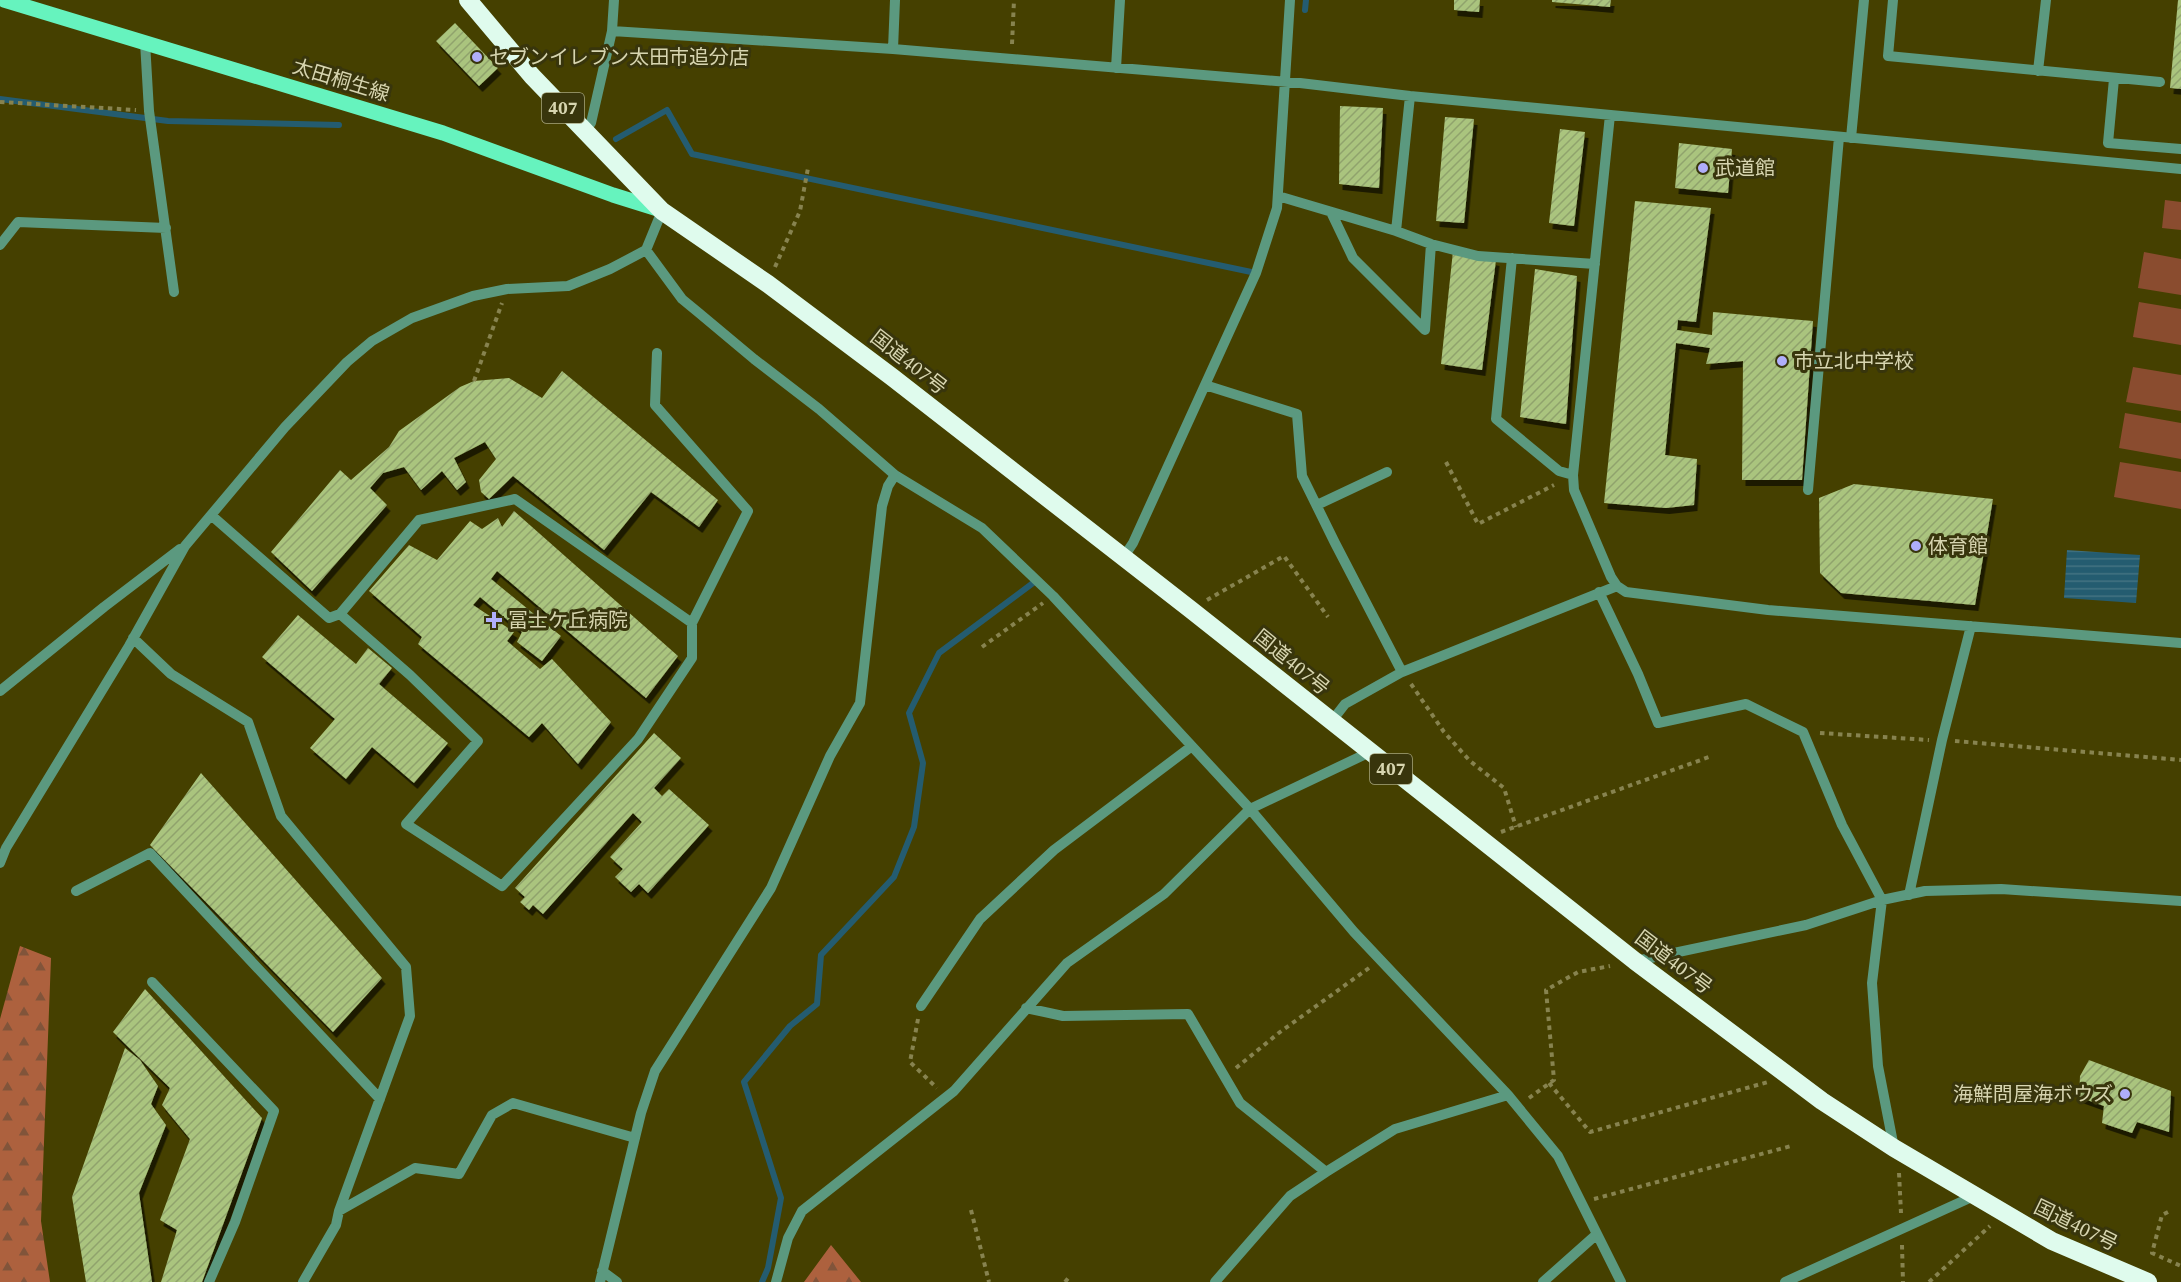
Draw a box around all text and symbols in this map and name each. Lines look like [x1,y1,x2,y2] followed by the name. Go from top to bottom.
[489,43,749,71] place label: セブンイレブン太田市追分店
[470,50,484,64] marker: セブンイレブン太田市追分店
[289,52,393,108] street label: 太田桐生線
[542,93,584,123] road number: 407
[1715,154,1775,182] place label: 武道館
[1696,161,1710,175] marker: 武道館
[865,323,953,401] street label: 国道407号
[1794,347,1914,375] place label: 市立北中学校
[1775,354,1789,368] marker: 市立北中学校
[1928,532,1988,560] place label: 体育館
[1909,539,1923,553] marker: 体育館
[508,606,628,634] place label: 冨士ケ丘病院
[485,611,503,629] marker: 冨士ケ丘病院
[1248,623,1336,701] street label: 国道407号
[1370,754,1412,784] road number: 407
[1630,924,1718,1000] street label: 国道407号
[1953,1080,2113,1108] place label: 海鮮問屋海ボウズ
[2118,1087,2132,1101] marker: 海鮮問屋海ボウズ
[2029,1193,2123,1257] street label: 国道407号

